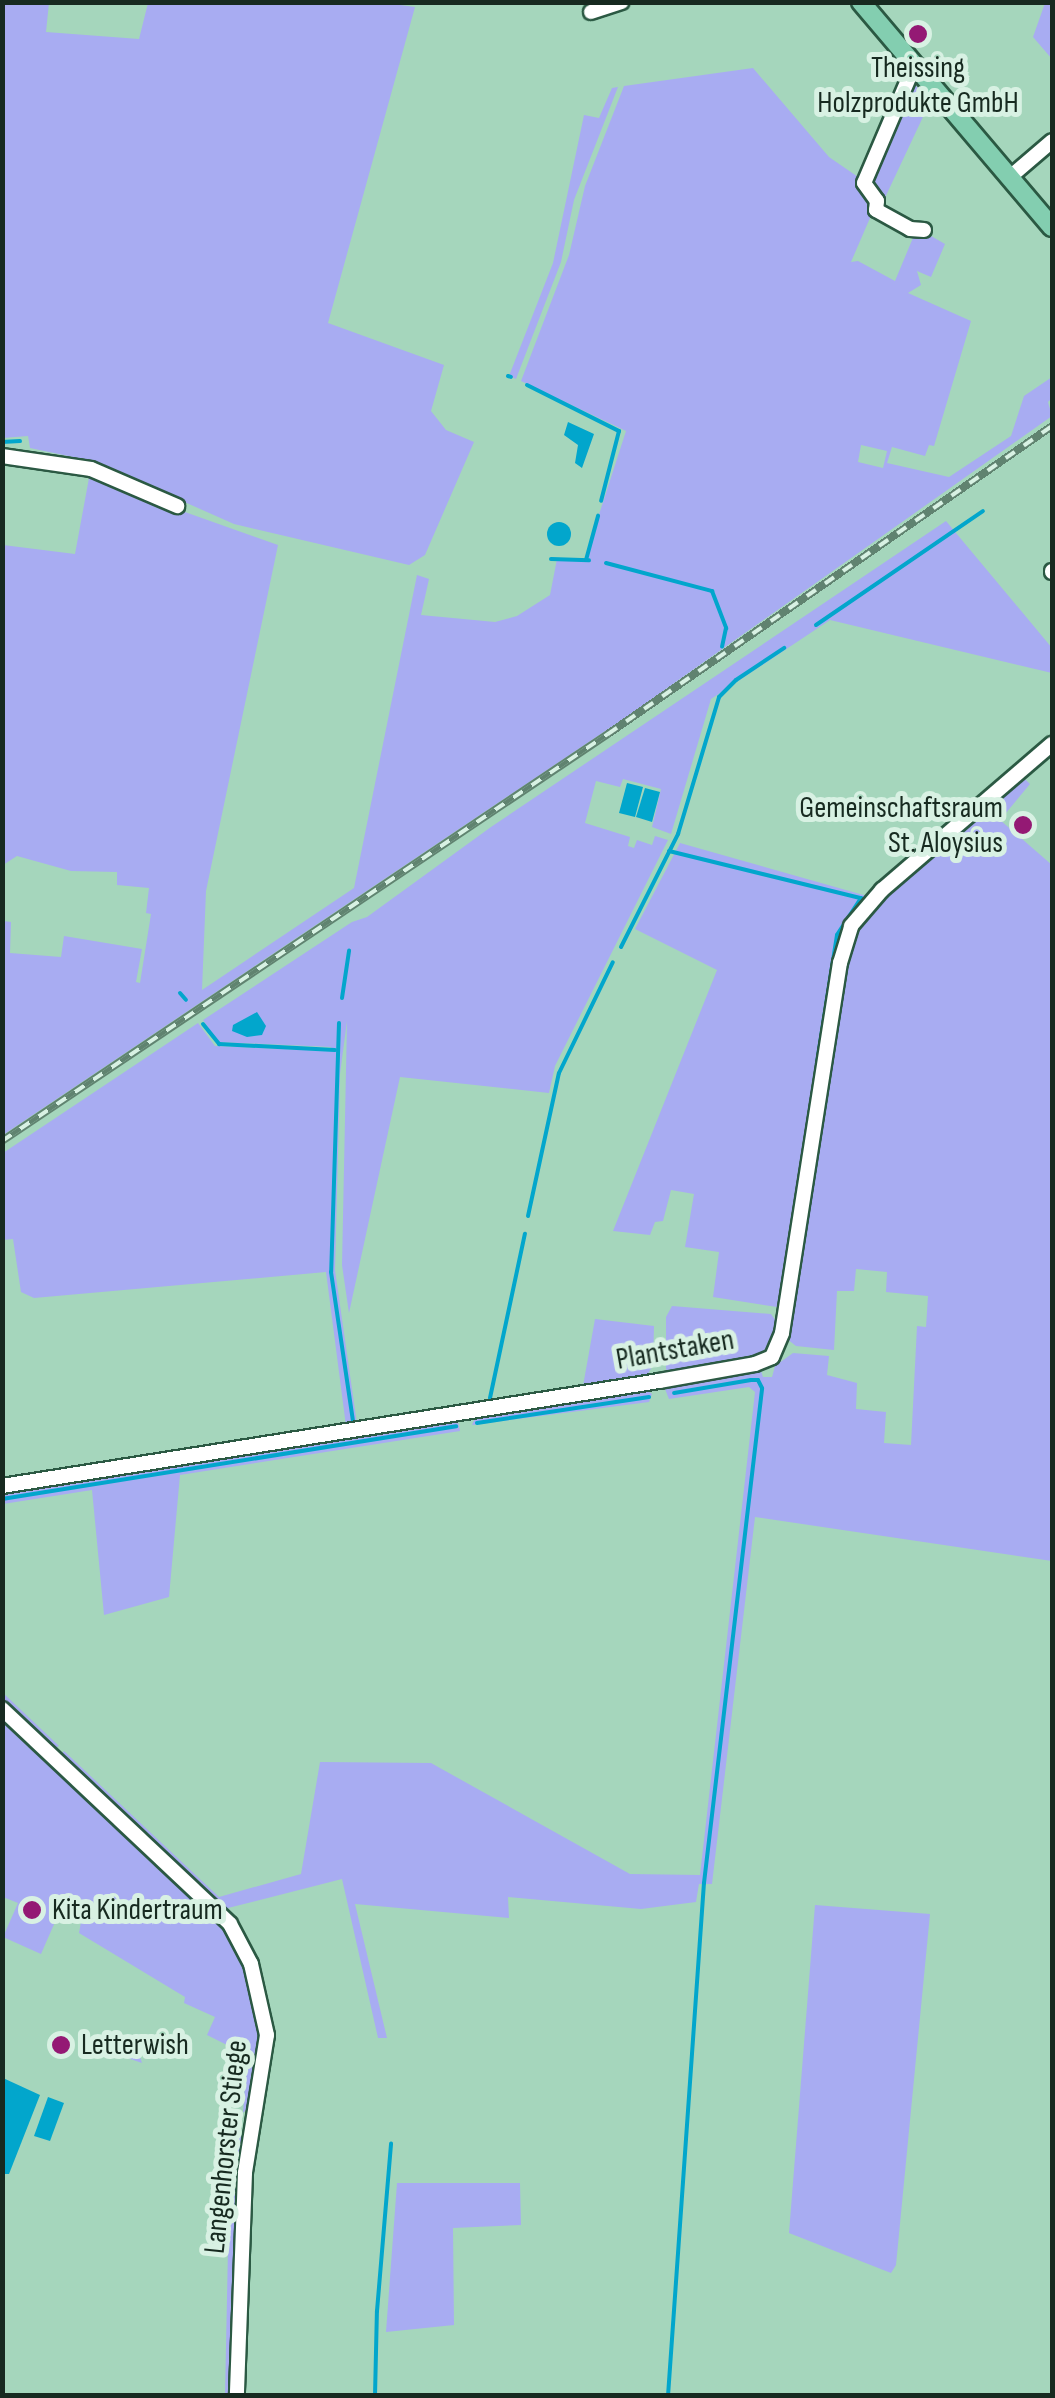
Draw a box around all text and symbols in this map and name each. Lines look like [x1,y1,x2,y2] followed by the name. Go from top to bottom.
[907,23,929,45] marker: Theissing Holzprodukte GmbH
[817,50,1019,120] place label: Theissing Holzprodukte GmbH
[799,790,1003,860] place label: Gemeinschaftsraum St. Aloysius
[1012,814,1034,836] marker: Gemeinschaftsraum St. Aloysius
[613,1322,737,1378] street label: Plantstaken
[52,1892,223,1928] place label: Kita Kindertraum
[21,1899,43,1921] marker: Kita Kindertraum
[81,2027,189,2063] place label: Letterwish
[50,2034,72,2056] marker: Letterwish
[197,2039,255,2255] street label: Langenhorster Stiege

